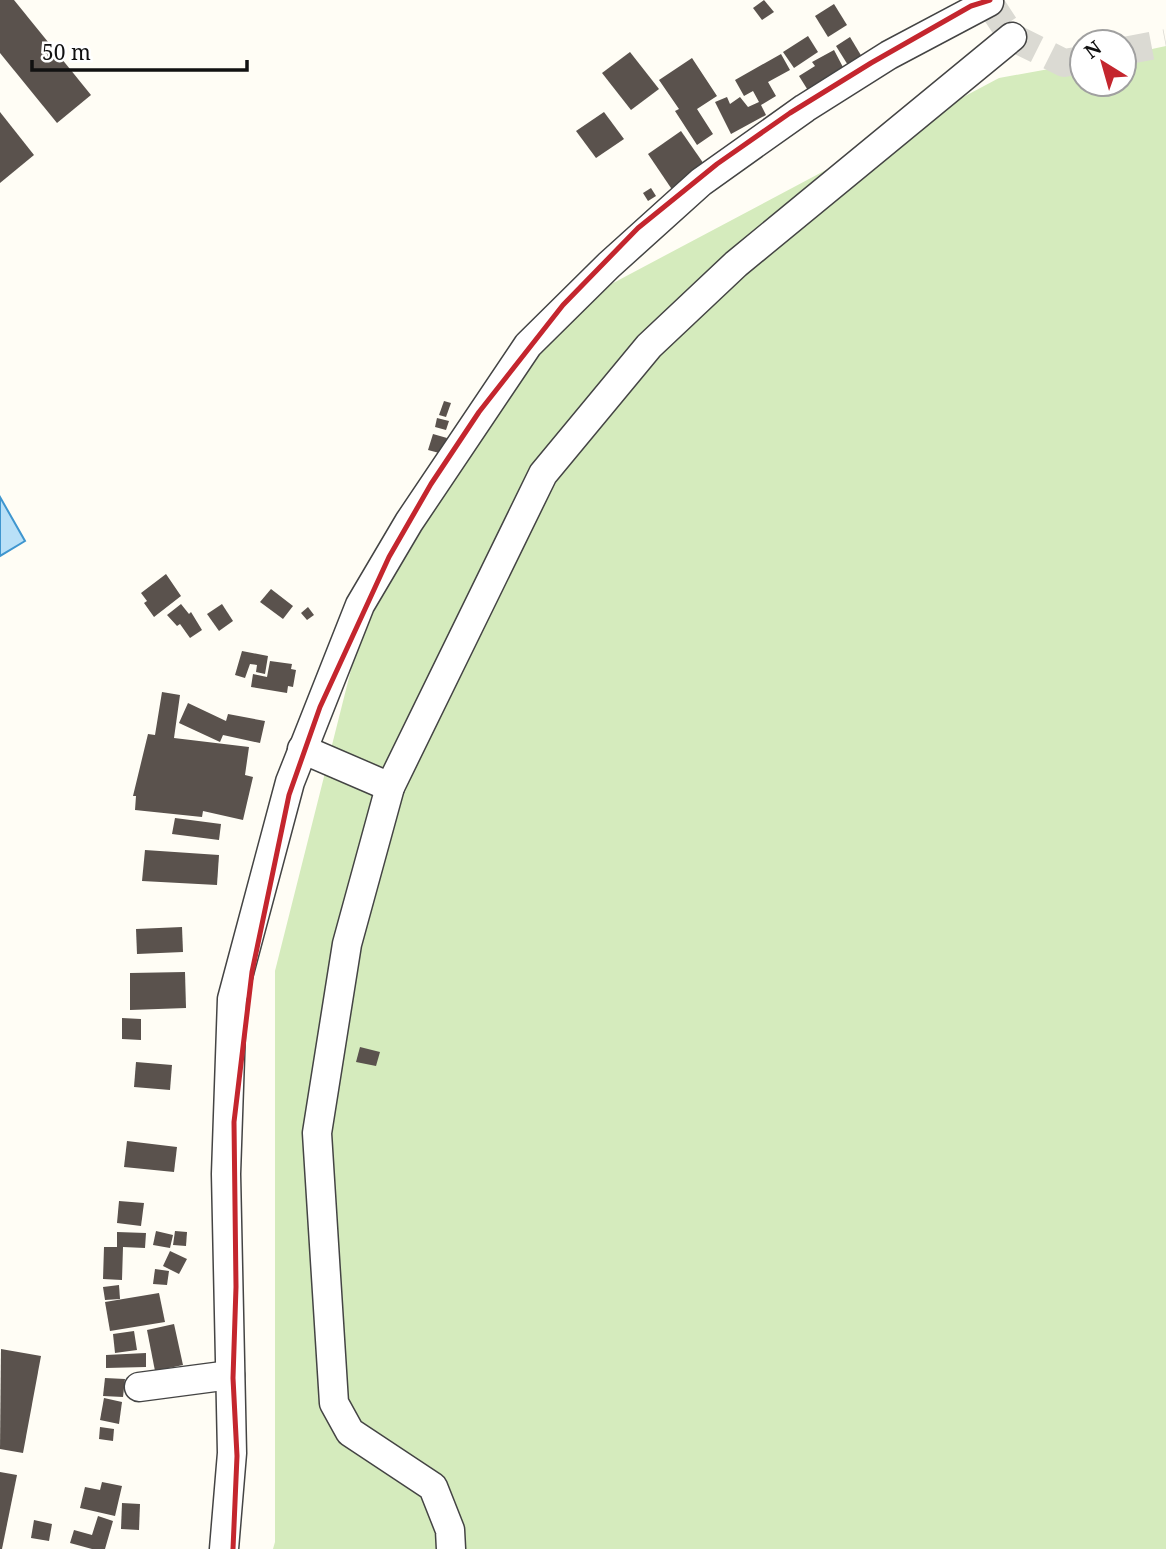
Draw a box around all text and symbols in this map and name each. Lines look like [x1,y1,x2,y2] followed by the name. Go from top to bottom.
[32,28,247,72] scale bar
[1068,28,1138,98] north arrow
[1079,35,1107,64] text: N
[42,38,91,66] text: 50 m

